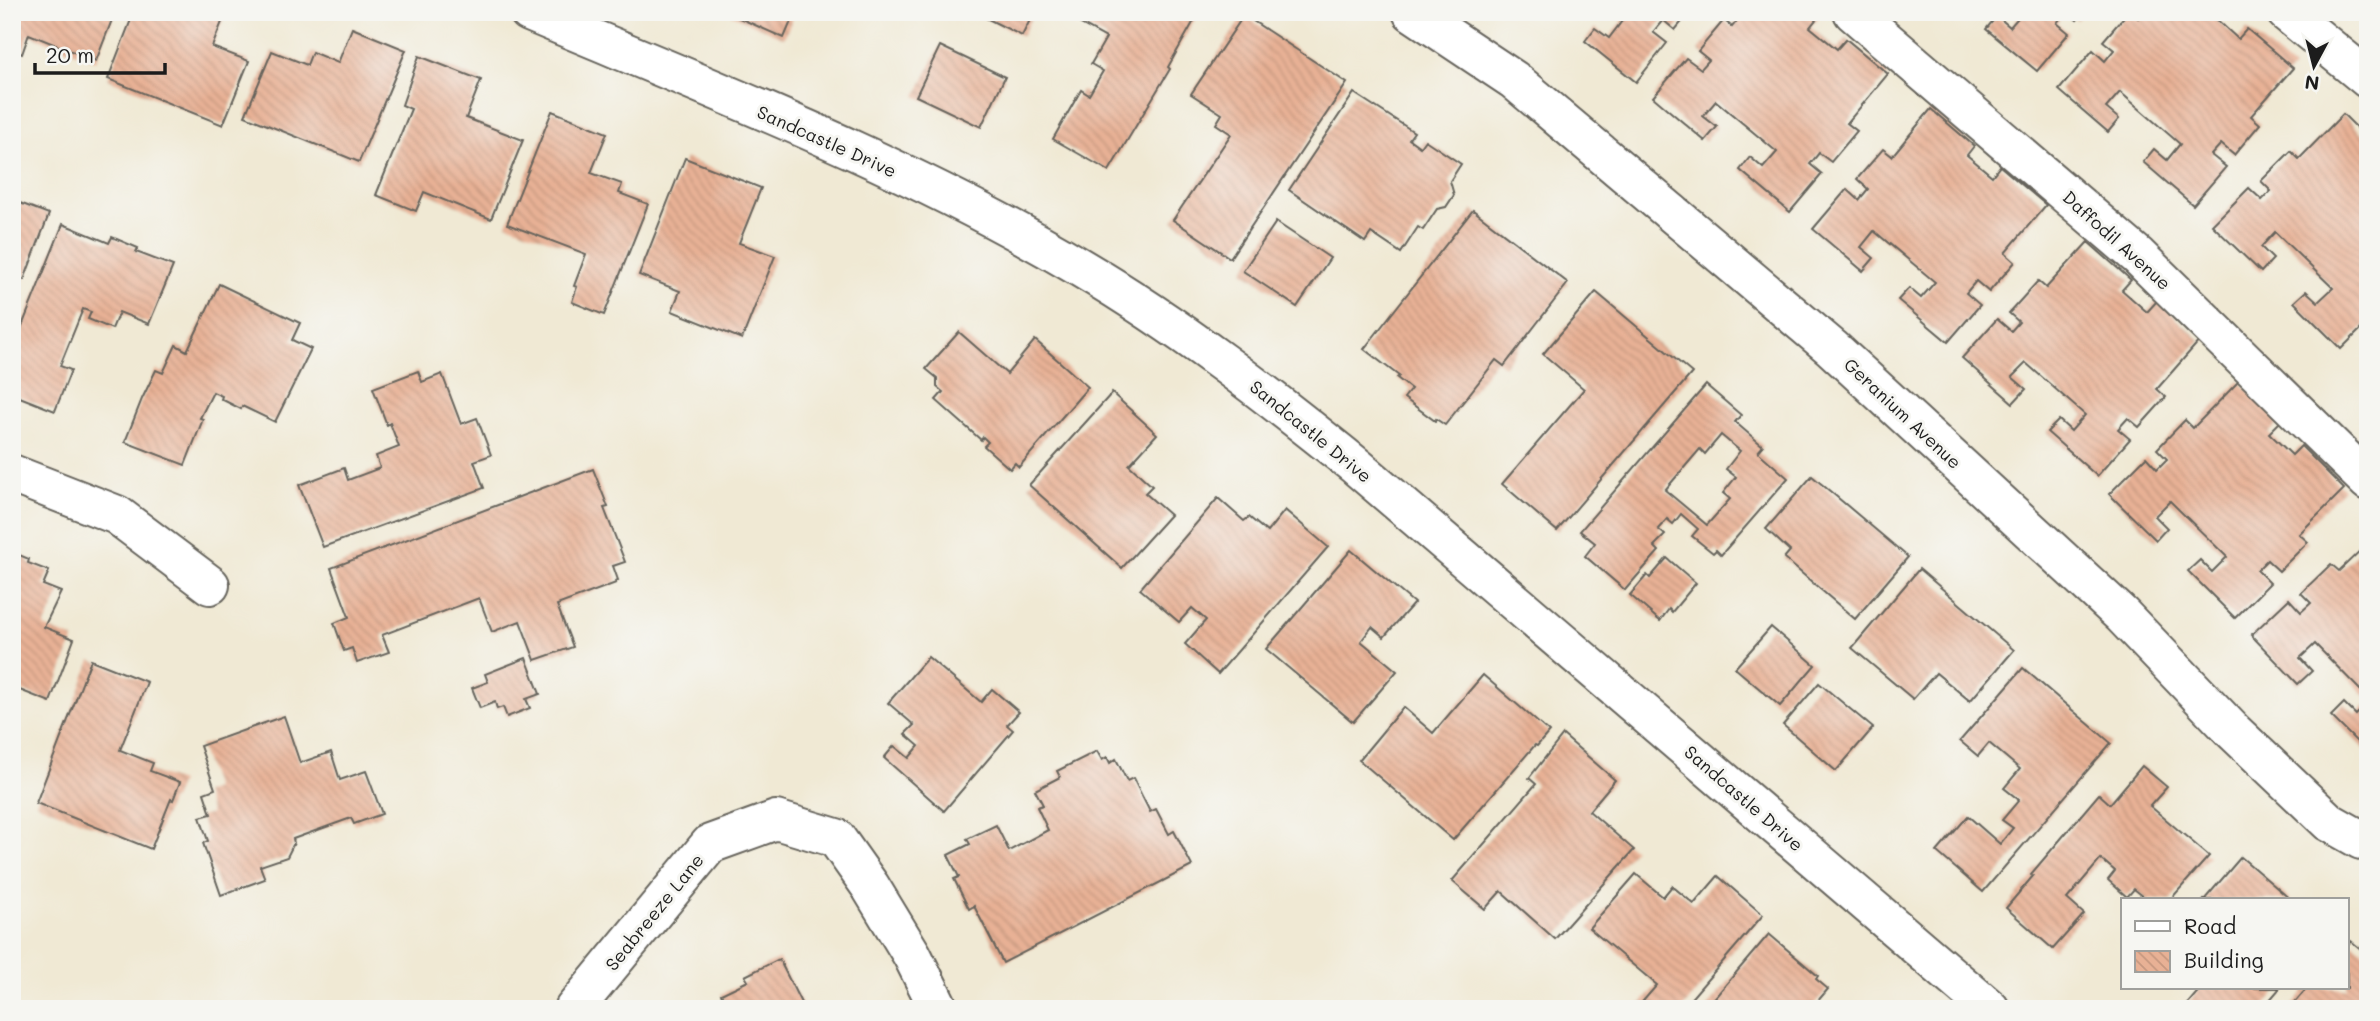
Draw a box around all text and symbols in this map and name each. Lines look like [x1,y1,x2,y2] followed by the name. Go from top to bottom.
[35,32,164,76] scale bar
[2278,32,2348,102] north arrow
[46,41,94,68] text: 20 m
[2303,70,2321,97] text: N
[754,99,900,183] street label: Sandcastle Drive
[2058,185,2176,295] street label: Daffodil Avenue
[1839,352,1967,474] street label: Geranium Avenue
[1245,374,1377,488] street label: Sandcastle Drive
[1679,740,1809,856] street label: Sandcastle Drive
[599,848,709,976] street label: Seabreeze Lane
[2121,898,2348,990] legend
[2184,912,2236,939] text: Road
[2184,946,2264,973] text: Building

